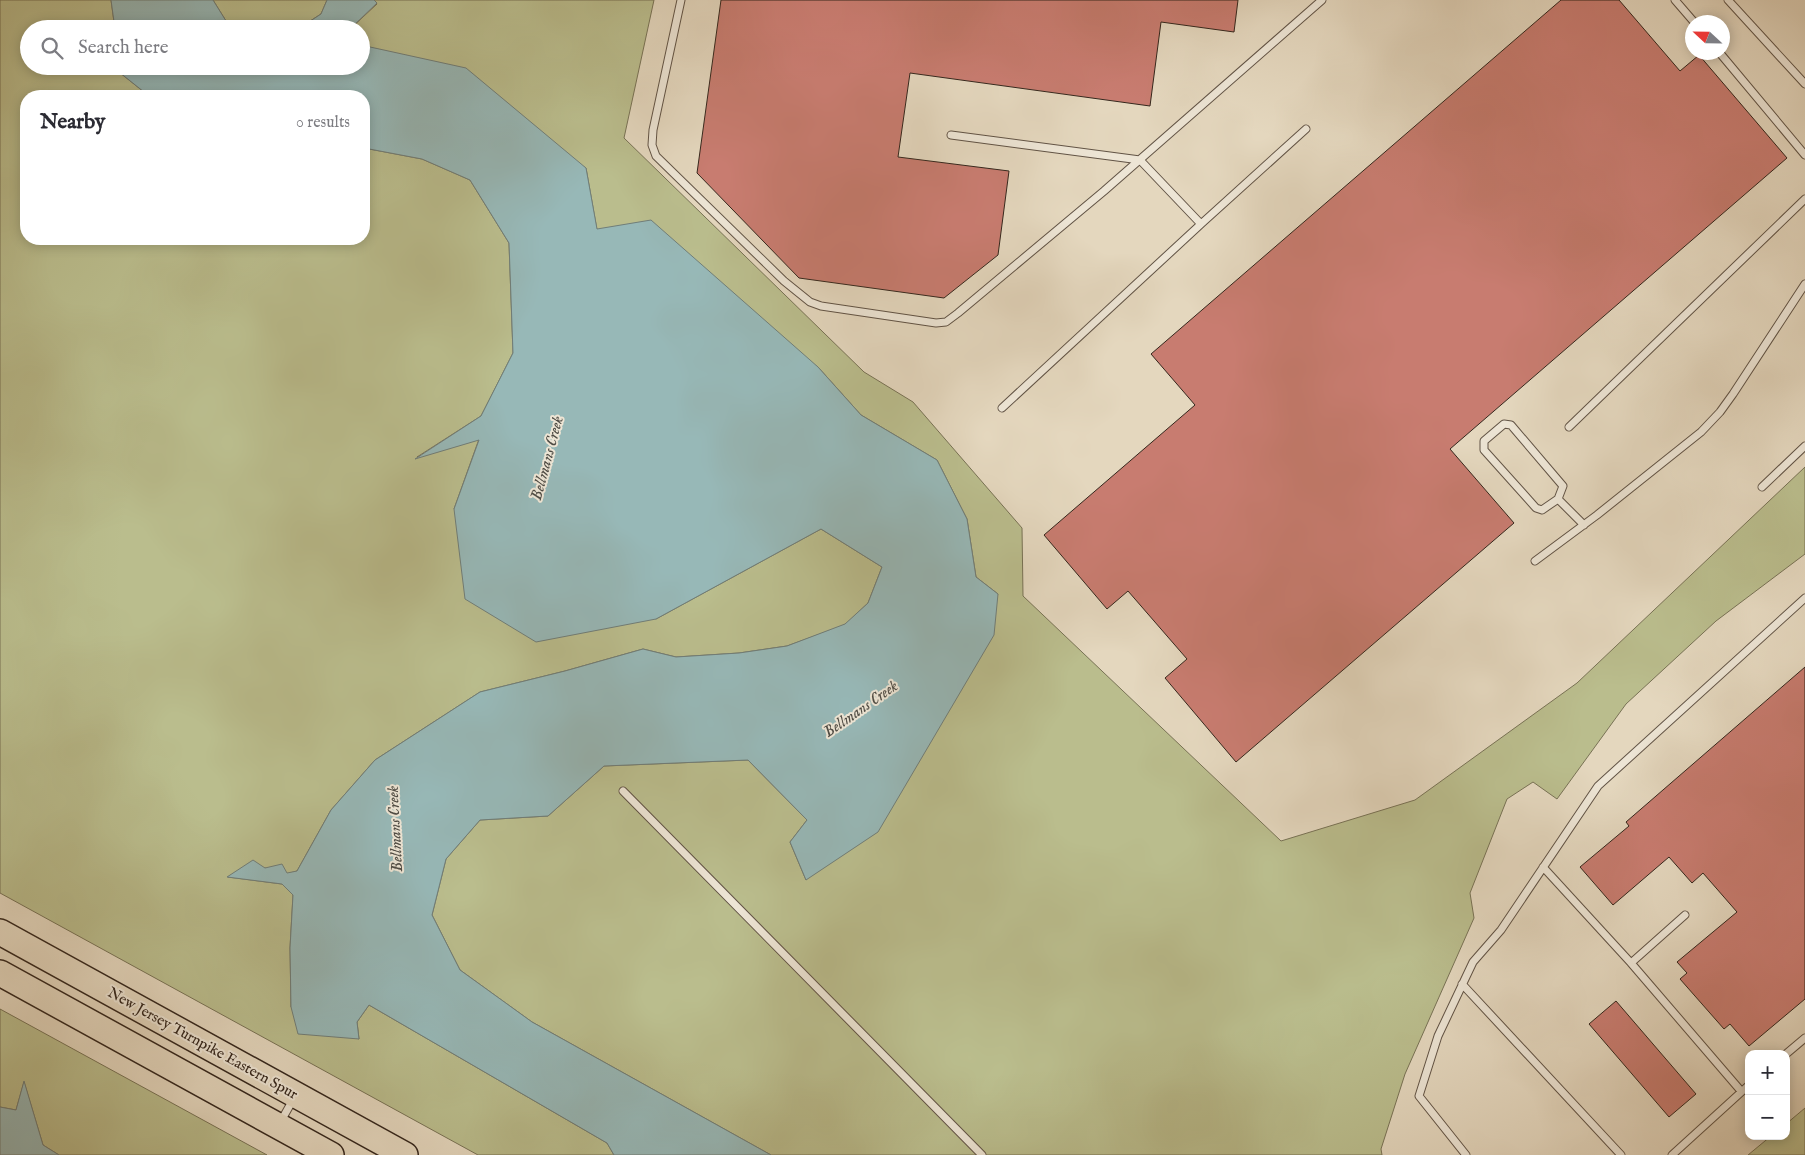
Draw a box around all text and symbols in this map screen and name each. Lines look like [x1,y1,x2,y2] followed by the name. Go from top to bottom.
[1685,15,1730,60] north arrow
[20,20,370,75] search box
[38,34,66,62] icon: search
[78,36,169,60] text: Search here
[40,109,105,136] text: Nearby
[296,113,350,133] text: 0 results
[527,414,569,503] water label: Bellmans Creek
[820,676,903,743] water label: Bellmans Creek
[384,785,408,873] water label: Bellmans Creek
[104,983,302,1104] street label: New Jersey Turnpike Eastern Spur
[1745,1050,1790,1140] map controls
[1745,1050,1790,1095] button: +
[1745,1095,1790,1140] button: −

